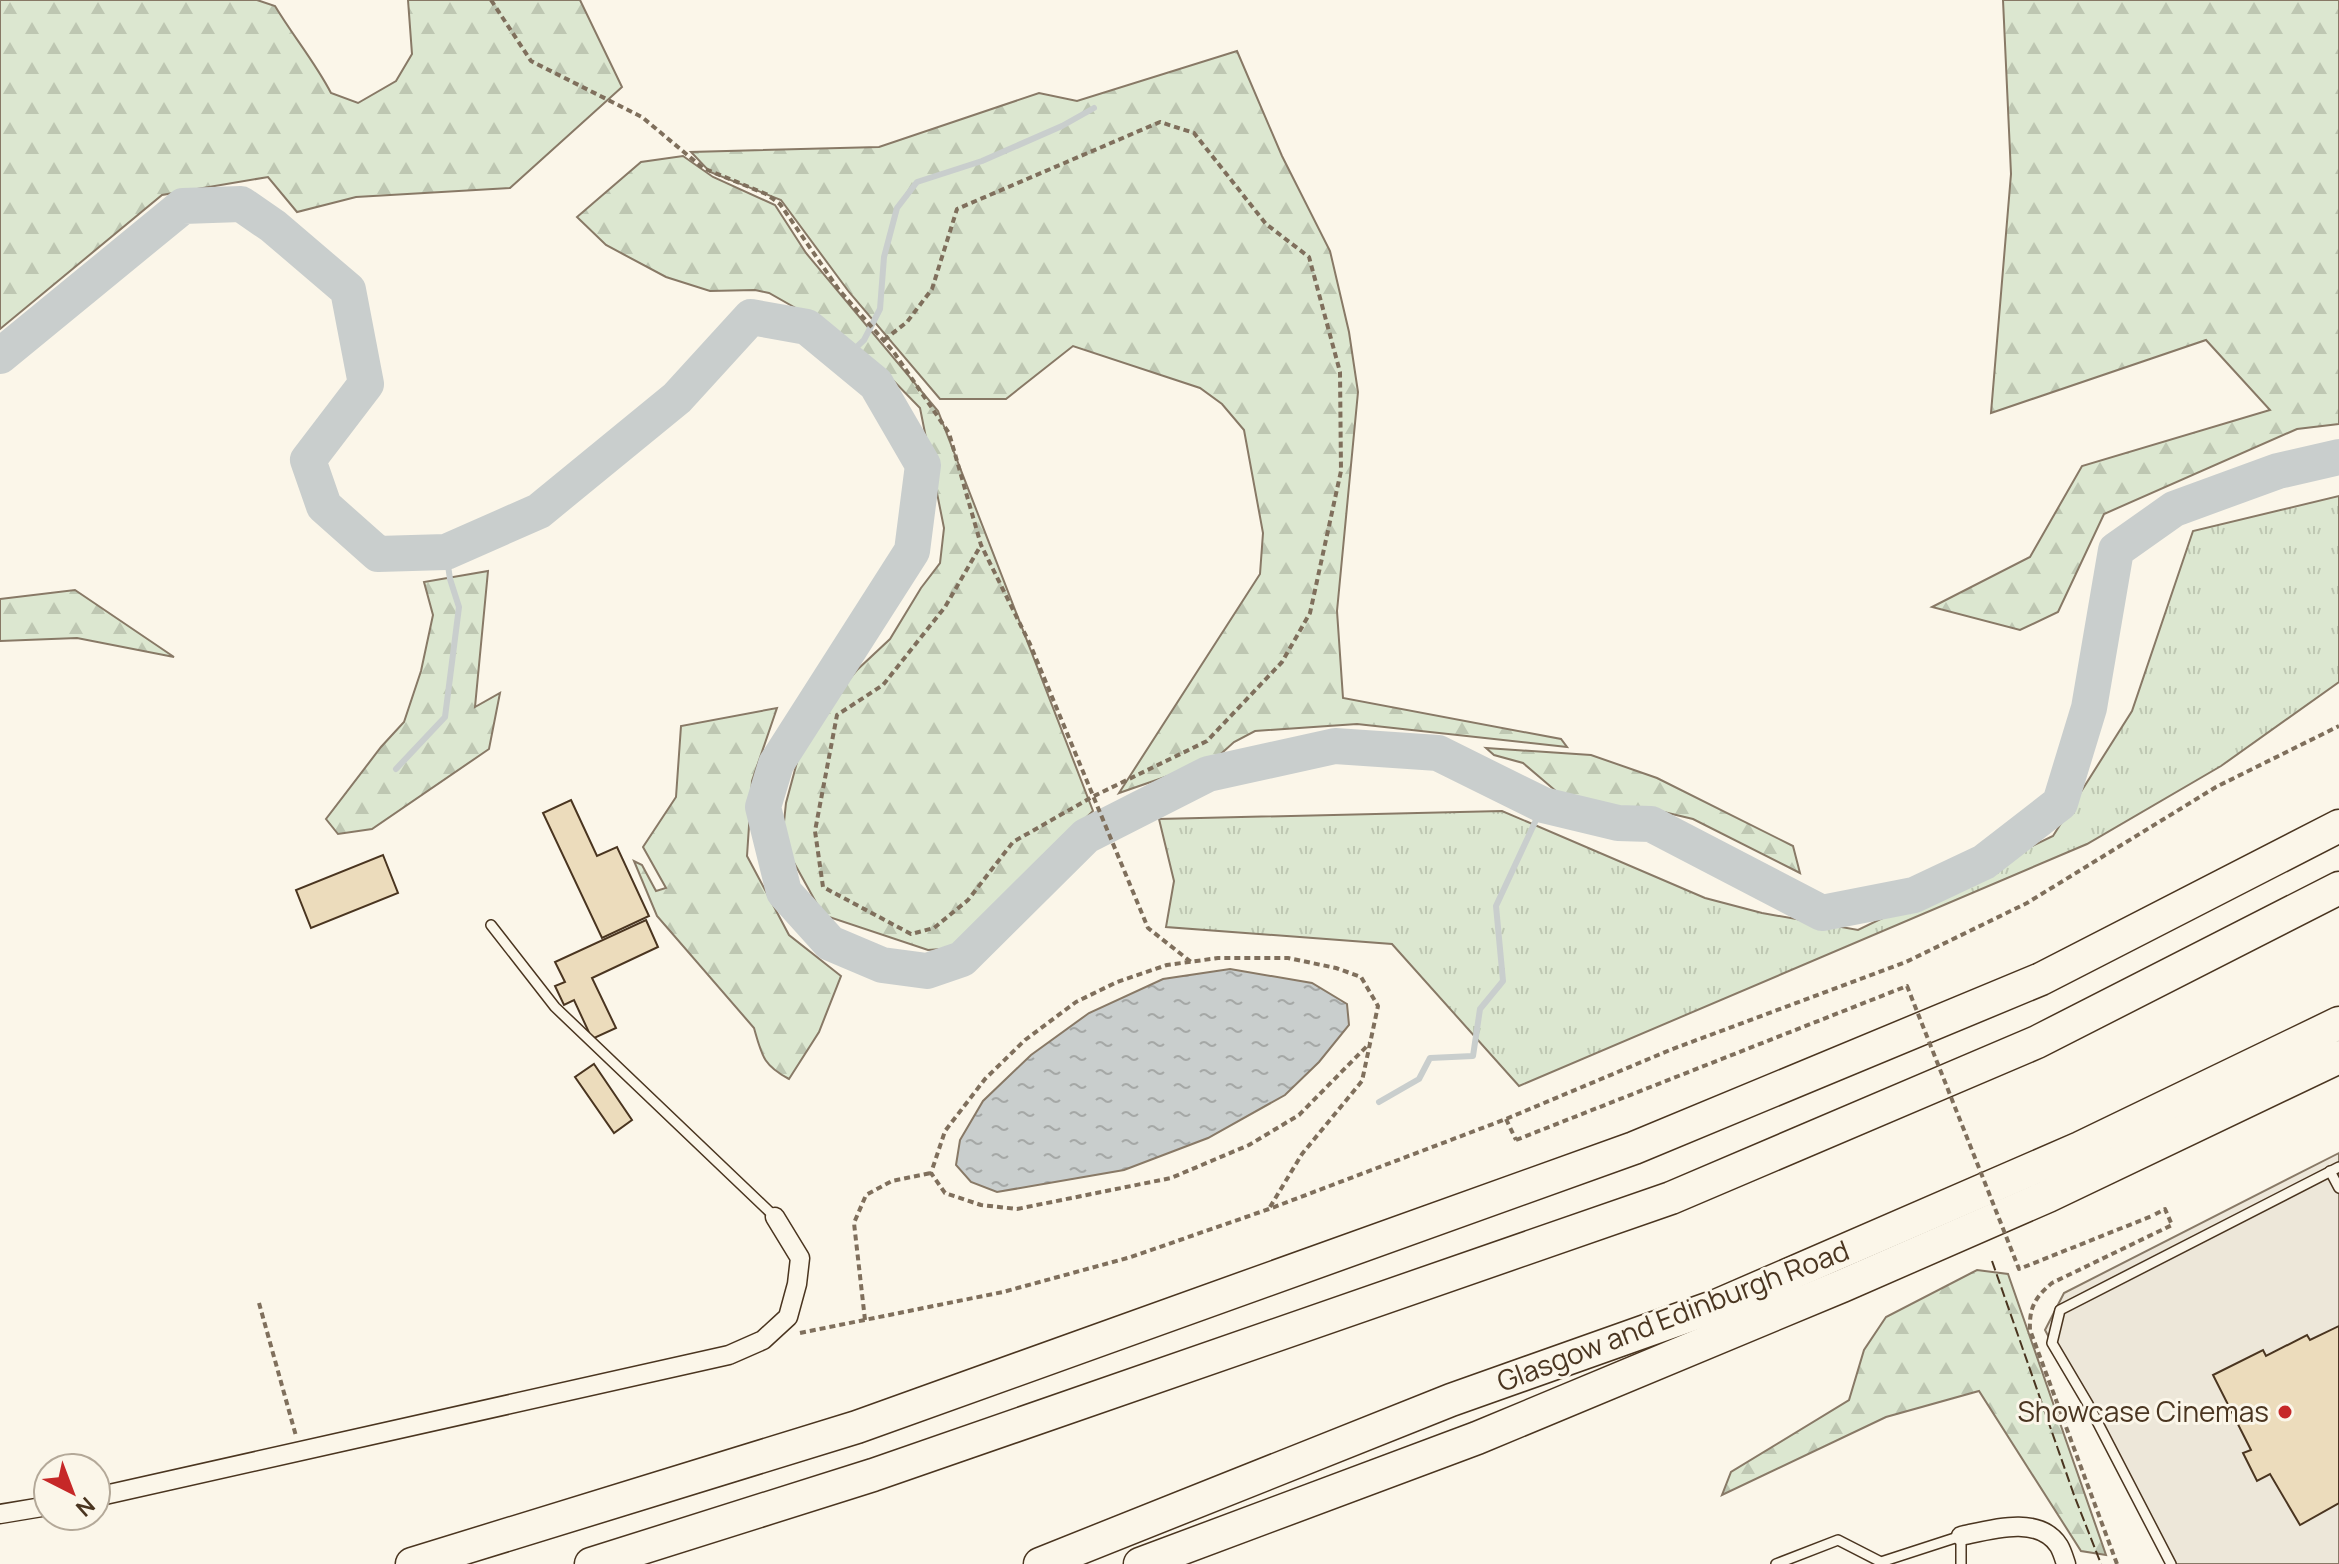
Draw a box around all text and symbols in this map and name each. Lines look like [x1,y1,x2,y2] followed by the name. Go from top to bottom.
[1491,1230,1854,1400] street label: Glasgow and Edinburgh Road
[2017,1392,2269,1430] place label: Showcase Cinemas
[2276,1403,2294,1421] marker: Showcase Cinemas
[32,1452,112,1532] north arrow
[69,1490,101,1523] text: N

